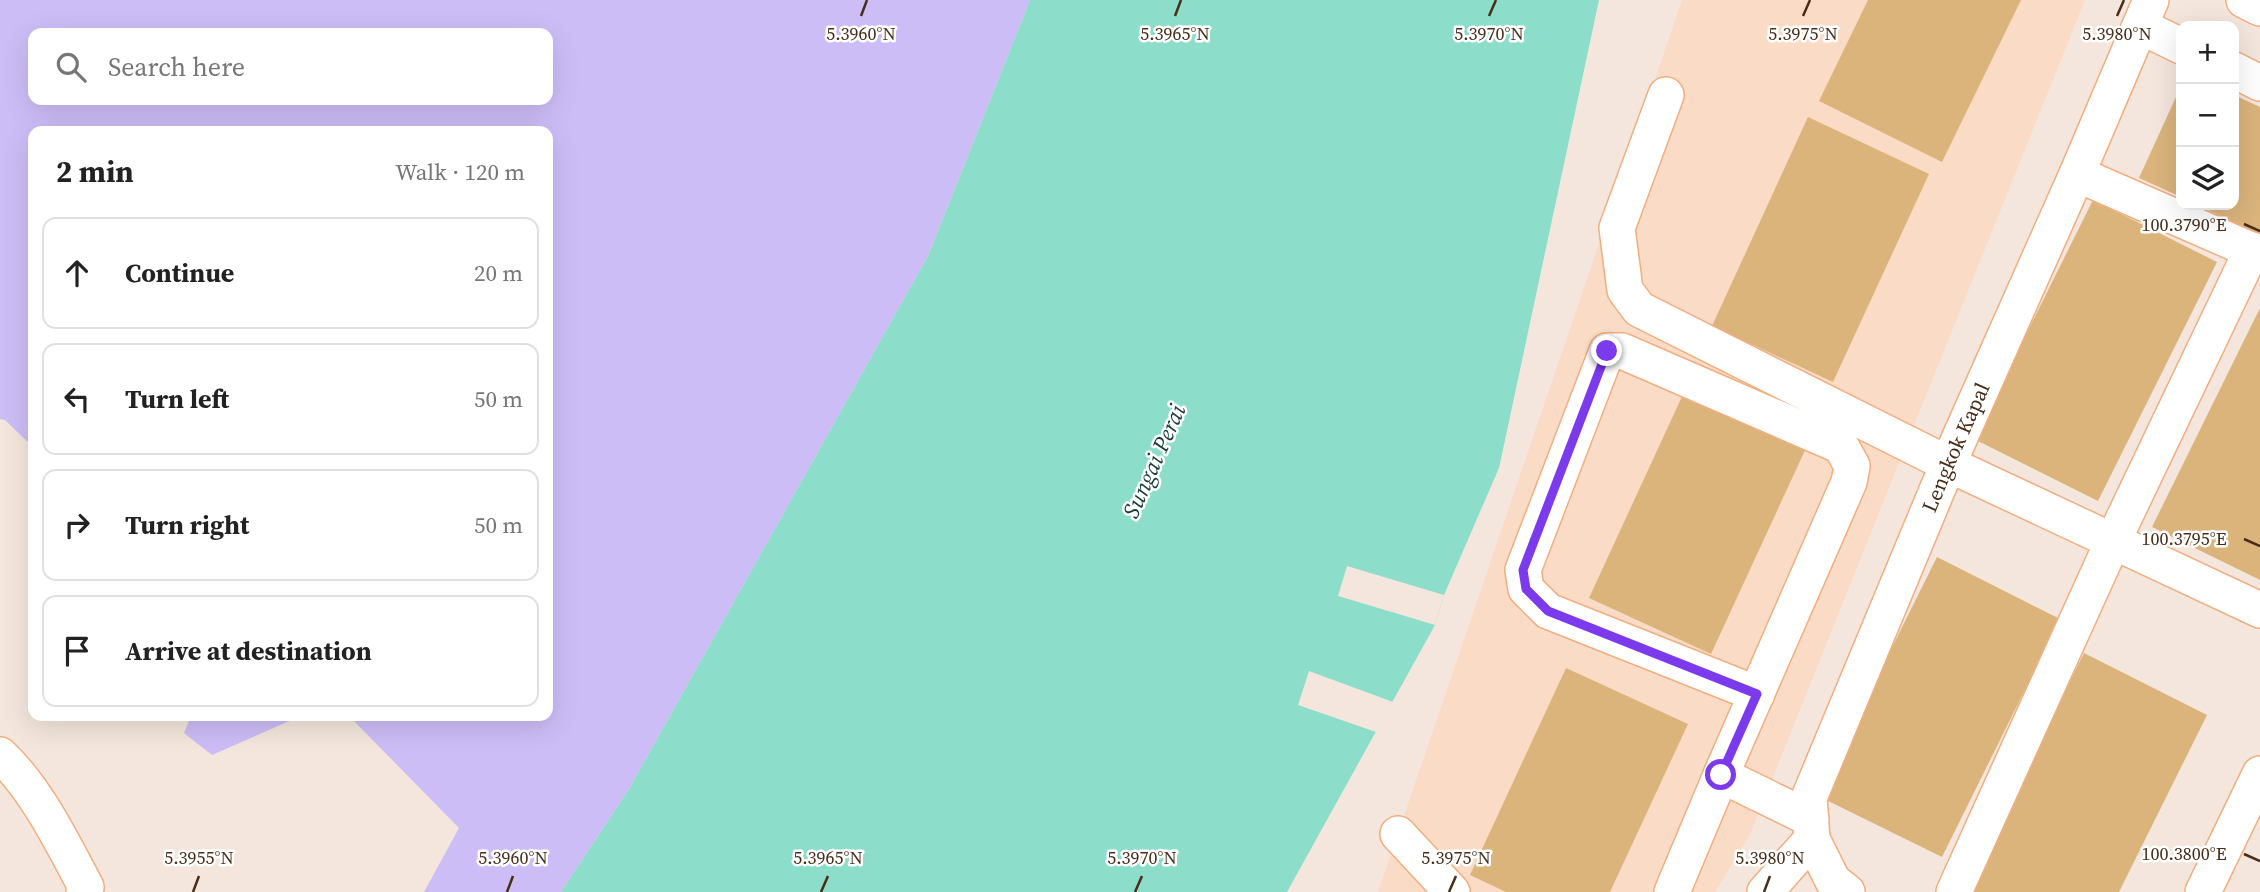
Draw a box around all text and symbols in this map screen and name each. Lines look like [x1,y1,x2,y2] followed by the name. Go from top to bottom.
[826,21,896,46] text: 5.3960°N
[1140,21,1210,46] text: 5.3965°N
[1454,21,1524,46] text: 5.3970°N
[1768,21,1838,46] text: 5.3975°N
[2082,21,2152,46] text: 5.3980°N
[2176,21,2239,210] map controls
[2176,21,2239,84] button: +
[28,28,553,105] search box
[52,48,90,86] icon: search
[108,49,245,85] text: Search here
[2176,84,2239,147] button: −
[2176,147,2239,210] button: layers
[56,151,134,192] text: 2 min
[395,156,525,188] text: Walk · 120 m
[2141,212,2227,237] text: 100.3790°E
[58,254,96,292] icon: ahead
[125,255,234,291] text: Continue
[474,257,523,289] text: 20 m
[1591,335,1622,366] route end
[1915,378,1996,516] street label: Lengkok Kapal
[58,380,96,418] icon: left
[125,381,229,417] text: Turn left
[474,383,523,415] text: 50 m
[1115,399,1193,523] water label: Sungai Perai
[58,506,96,544] icon: right
[125,507,249,543] text: Turn right
[474,509,523,541] text: 50 m
[2141,526,2227,551] text: 100.3795°E
[58,632,96,670] icon: arrive
[125,633,372,669] text: Arrive at destination
[1705,759,1736,790] route start
[2141,841,2227,866] text: 100.3800°E
[164,845,234,870] text: 5.3955°N
[478,845,548,870] text: 5.3960°N
[793,845,863,870] text: 5.3965°N
[1107,845,1177,870] text: 5.3970°N
[1421,845,1491,870] text: 5.3975°N
[1735,845,1805,870] text: 5.3980°N

